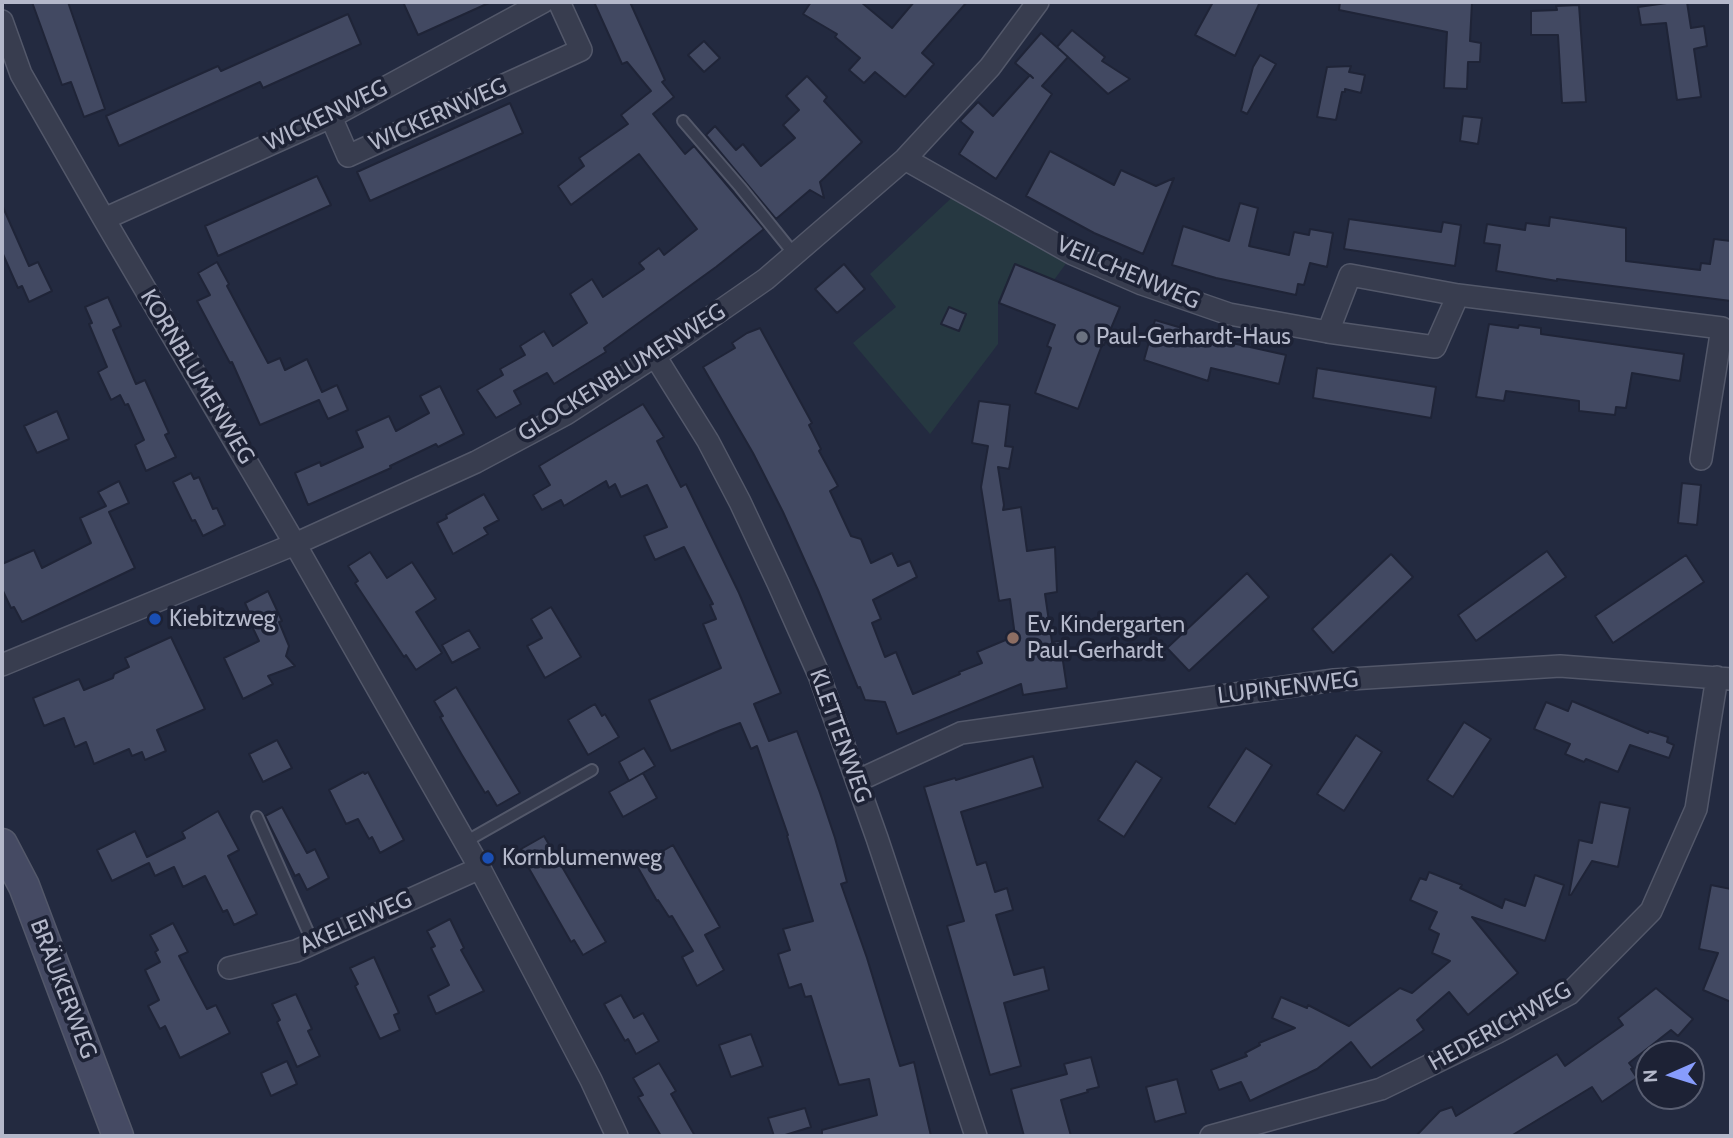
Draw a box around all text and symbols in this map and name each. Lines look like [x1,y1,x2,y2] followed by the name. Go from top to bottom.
[365,72,511,158] street label: WICKERNWEG
[260,74,392,158] street label: WICKENWEG
[1052,230,1204,316] street label: VEILCHENWEG
[134,285,260,469] street label: KORNBLUMENWEG
[513,298,731,448] street label: GLOCKENBLUMENWEG
[1096,323,1291,351] place label: Paul-Gerhardt-Haus
[1074,329,1090,345] marker: Paul-Gerhardt-Haus
[169,605,275,633] place label: Kiebitzweg
[147,611,163,627] marker: Kiebitzweg
[1027,611,1185,665] place label: Ev. Kindergarten Paul-Gerhardt
[1005,630,1021,646] marker: Ev. Kindergarten Paul-Gerhardt
[803,665,877,807] street label: KLETTENWEG
[1216,666,1360,710] street label: LUPINENWEG
[502,844,662,872] place label: Kornblumenweg
[480,850,496,866] marker: Kornblumenweg
[296,886,416,960] street label: AKELEIWEG
[24,915,102,1063] street label: BRÄUKERWEG
[1424,977,1576,1077] street label: HEDERICHWEG
[1635,1040,1705,1110] north arrow
[1639,1069,1662,1083] text: N

